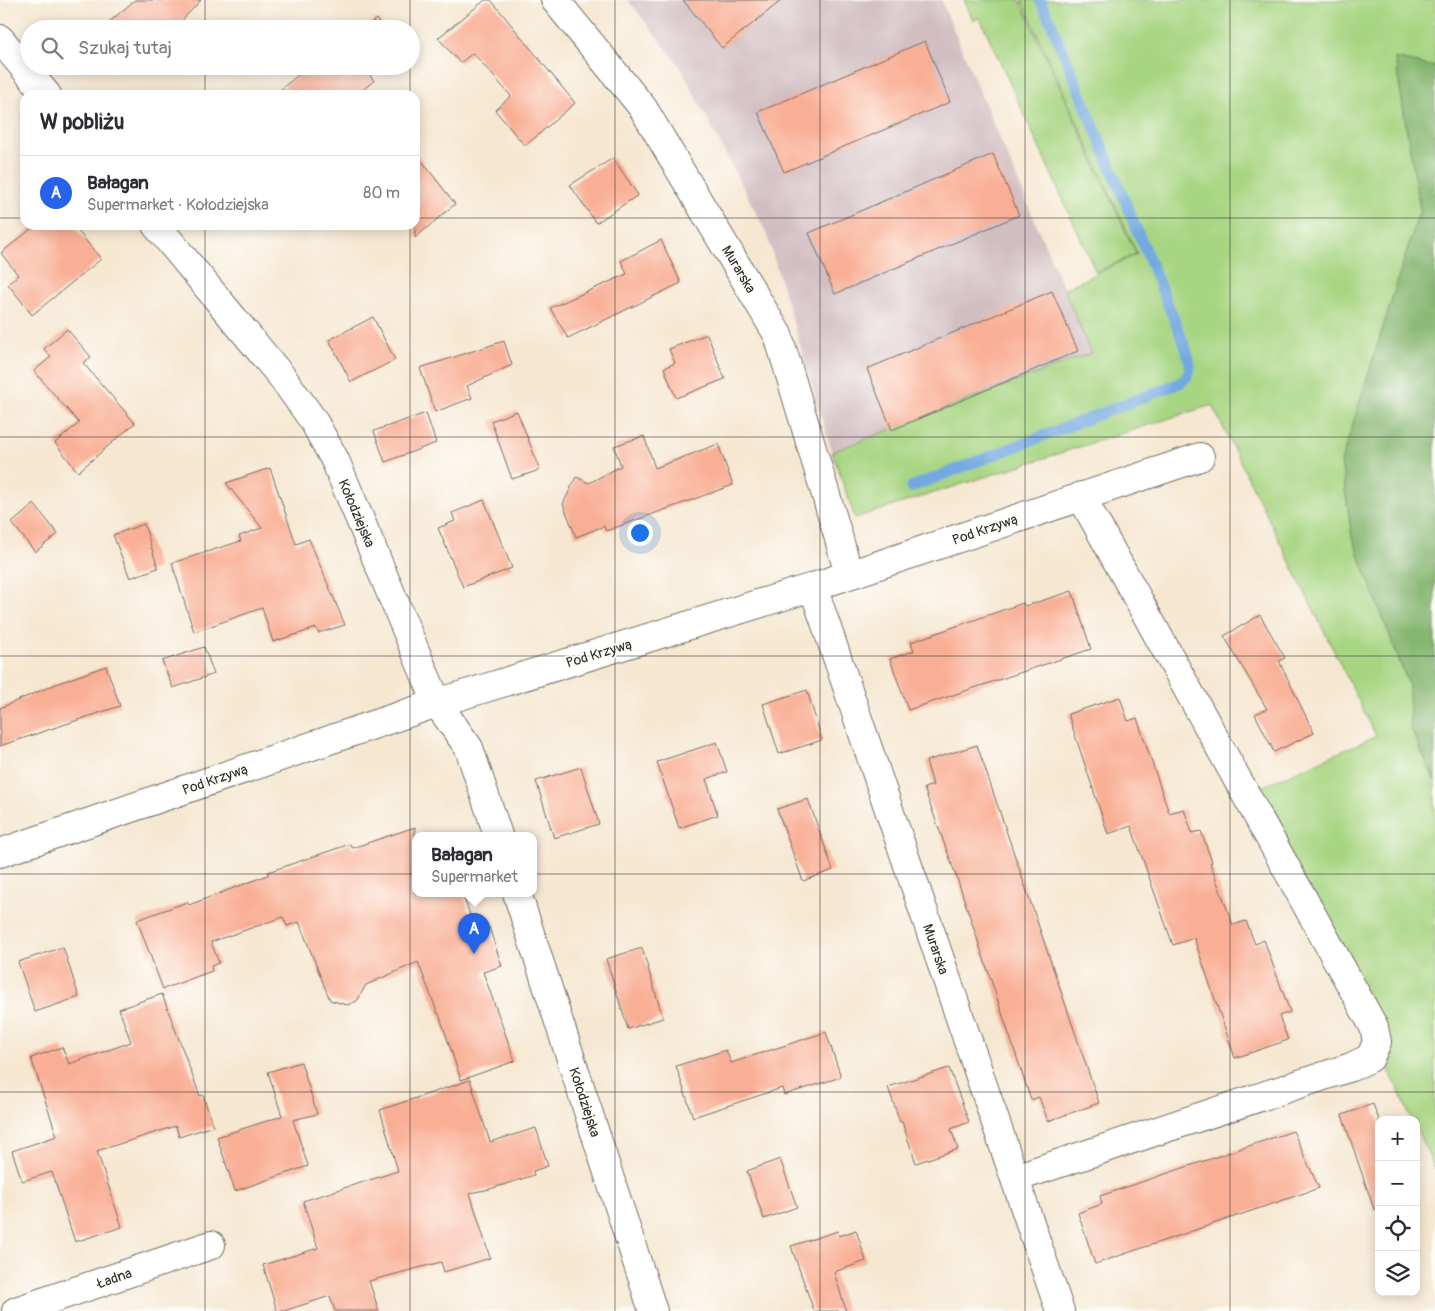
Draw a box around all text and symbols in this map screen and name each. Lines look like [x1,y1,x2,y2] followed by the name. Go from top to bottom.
[20,20,420,75] search box
[38,34,66,62] icon: search
[78,36,172,60] text: Szukaj tutaj
[40,109,124,136] text: W pobliżu
[87,171,149,195] text: Bałagan
[51,183,61,203] text: A
[363,183,400,203] text: 80 m
[87,195,269,215] text: Supermarket · Kołodziejska
[718,242,759,296] street label: Murarska
[335,477,378,550] street label: Kołodziejska
[950,510,1020,549] street label: Pod Krzywą
[627,520,653,546] your location
[564,635,634,672] street label: Pod Krzywą
[180,760,250,799] street label: Pod Krzywą
[412,832,537,897] popup
[431,843,493,867] text: Bałagan
[431,867,518,887] text: Supermarket
[458,913,490,954] pin: A
[919,922,952,977] street label: Murarska
[565,1065,604,1139] street label: Kołodziejska
[1375,1116,1420,1296] map controls
[1375,1116,1420,1161] button: +
[1375,1161,1420,1206] button: −
[1375,1206,1420,1251] button: locate
[1375,1251,1420,1296] button: layers
[94,1265,134,1293] street label: Ładna

